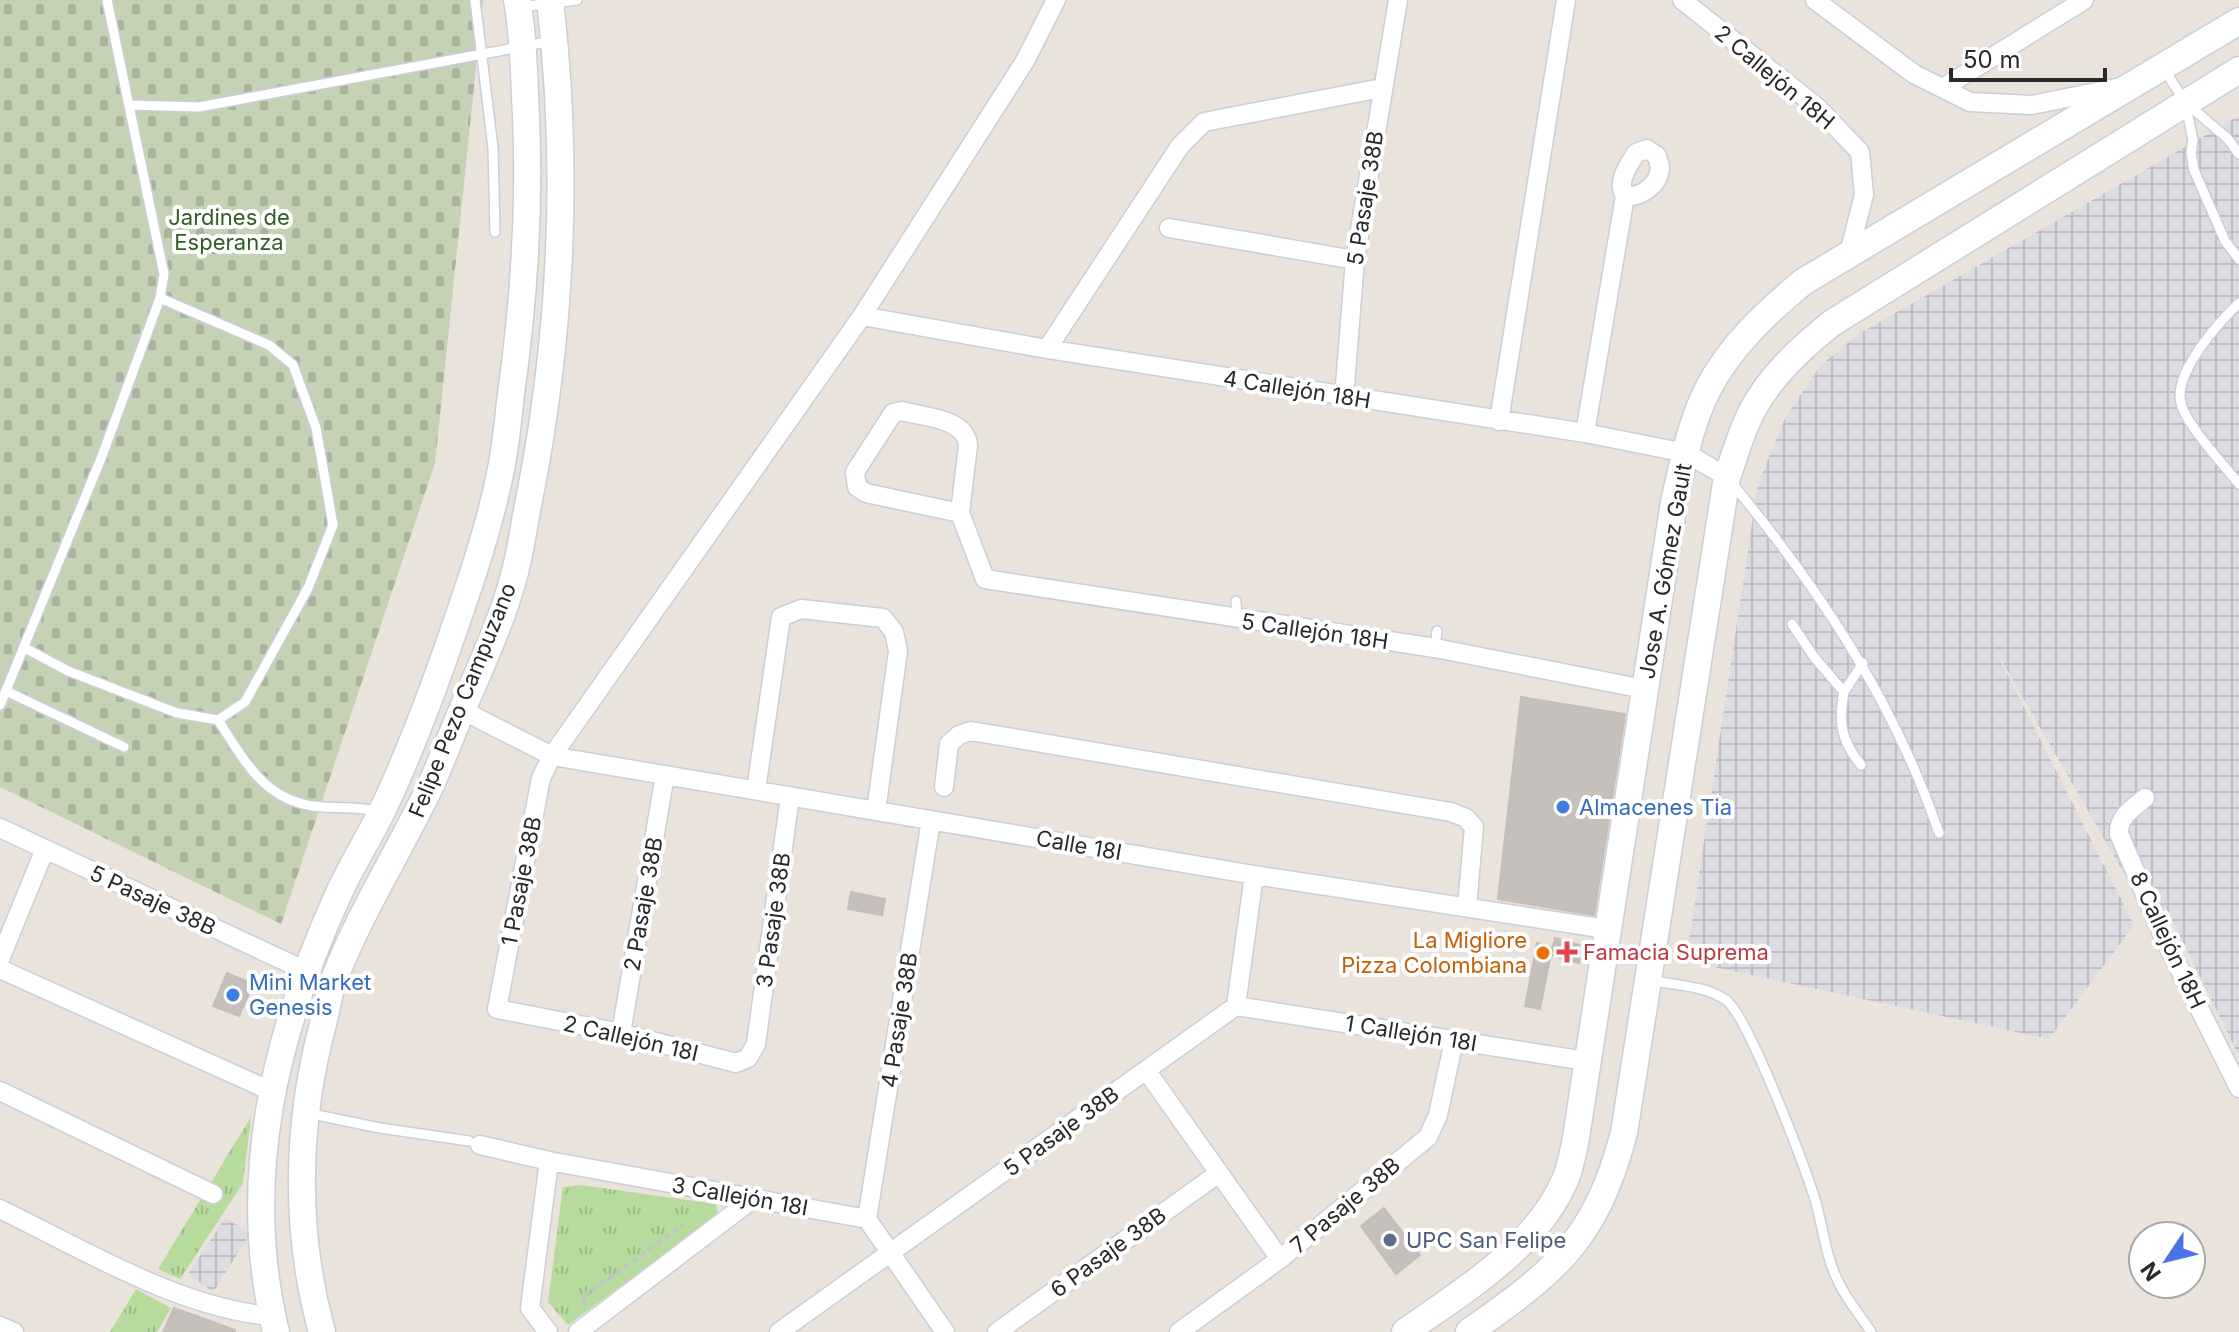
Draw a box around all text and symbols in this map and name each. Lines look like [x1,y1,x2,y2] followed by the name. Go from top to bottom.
[1710,19,1840,135] street label: 2 Callejón 18H
[1951,32,2105,82] scale bar
[1963,45,2021,74] text: 50 m
[1342,129,1388,267] street label: 5 Pasaje 38B
[168,204,290,255] park label: Jardines de Esperanza
[1221,365,1373,413] street label: 4 Callejón 18H
[1633,461,1697,681] street label: Jose A. Gómez Gault
[403,579,521,821] street label: Felipe Pezo Campuzano
[1240,608,1390,654] street label: 5 Callejón 18H
[1579,794,1732,820] place label: Almacenes Tia
[1554,798,1572,816] marker: Almacenes Tia
[496,814,546,948] street label: 1 Pasaje 38B
[1034,825,1124,865] street label: Calle 18I
[618,835,668,973] street label: 2 Pasaje 38B
[751,851,795,989] street label: 3 Pasaje 38B
[86,860,220,940] street label: 5 Pasaje 38B
[2125,867,2211,1013] street label: 8 Callejón 18H
[1341,927,1527,978] place label: La Migliore Pizza Colombiana
[1583,939,1769,965] place label: Famacia Suprema
[1558,943,1576,961] marker: Famacia Suprema
[1534,944,1552,962] marker: La Migliore Pizza Colombiana
[875,950,923,1090] street label: 4 Pasaje 38B
[249,969,371,1020] place label: Mini Market Genesis
[224,986,242,1004] marker: Mini Market Genesis
[561,1010,701,1066] street label: 2 Callejón 18I
[1343,1010,1479,1056] street label: 1 Callejón 18I
[998,1081,1124,1181] street label: 5 Pasaje 38B
[1285,1152,1405,1258] street label: 7 Pasaje 38B
[670,1171,810,1221] street label: 3 Callejón 18I
[1045,1201,1171,1303] street label: 6 Pasaje 38B
[2127,1220,2207,1300] north arrow
[1406,1227,1566,1253] place label: UPC San Felipe
[1381,1231,1399,1249] marker: UPC San Felipe
[2135,1257,2166,1286] text: N

